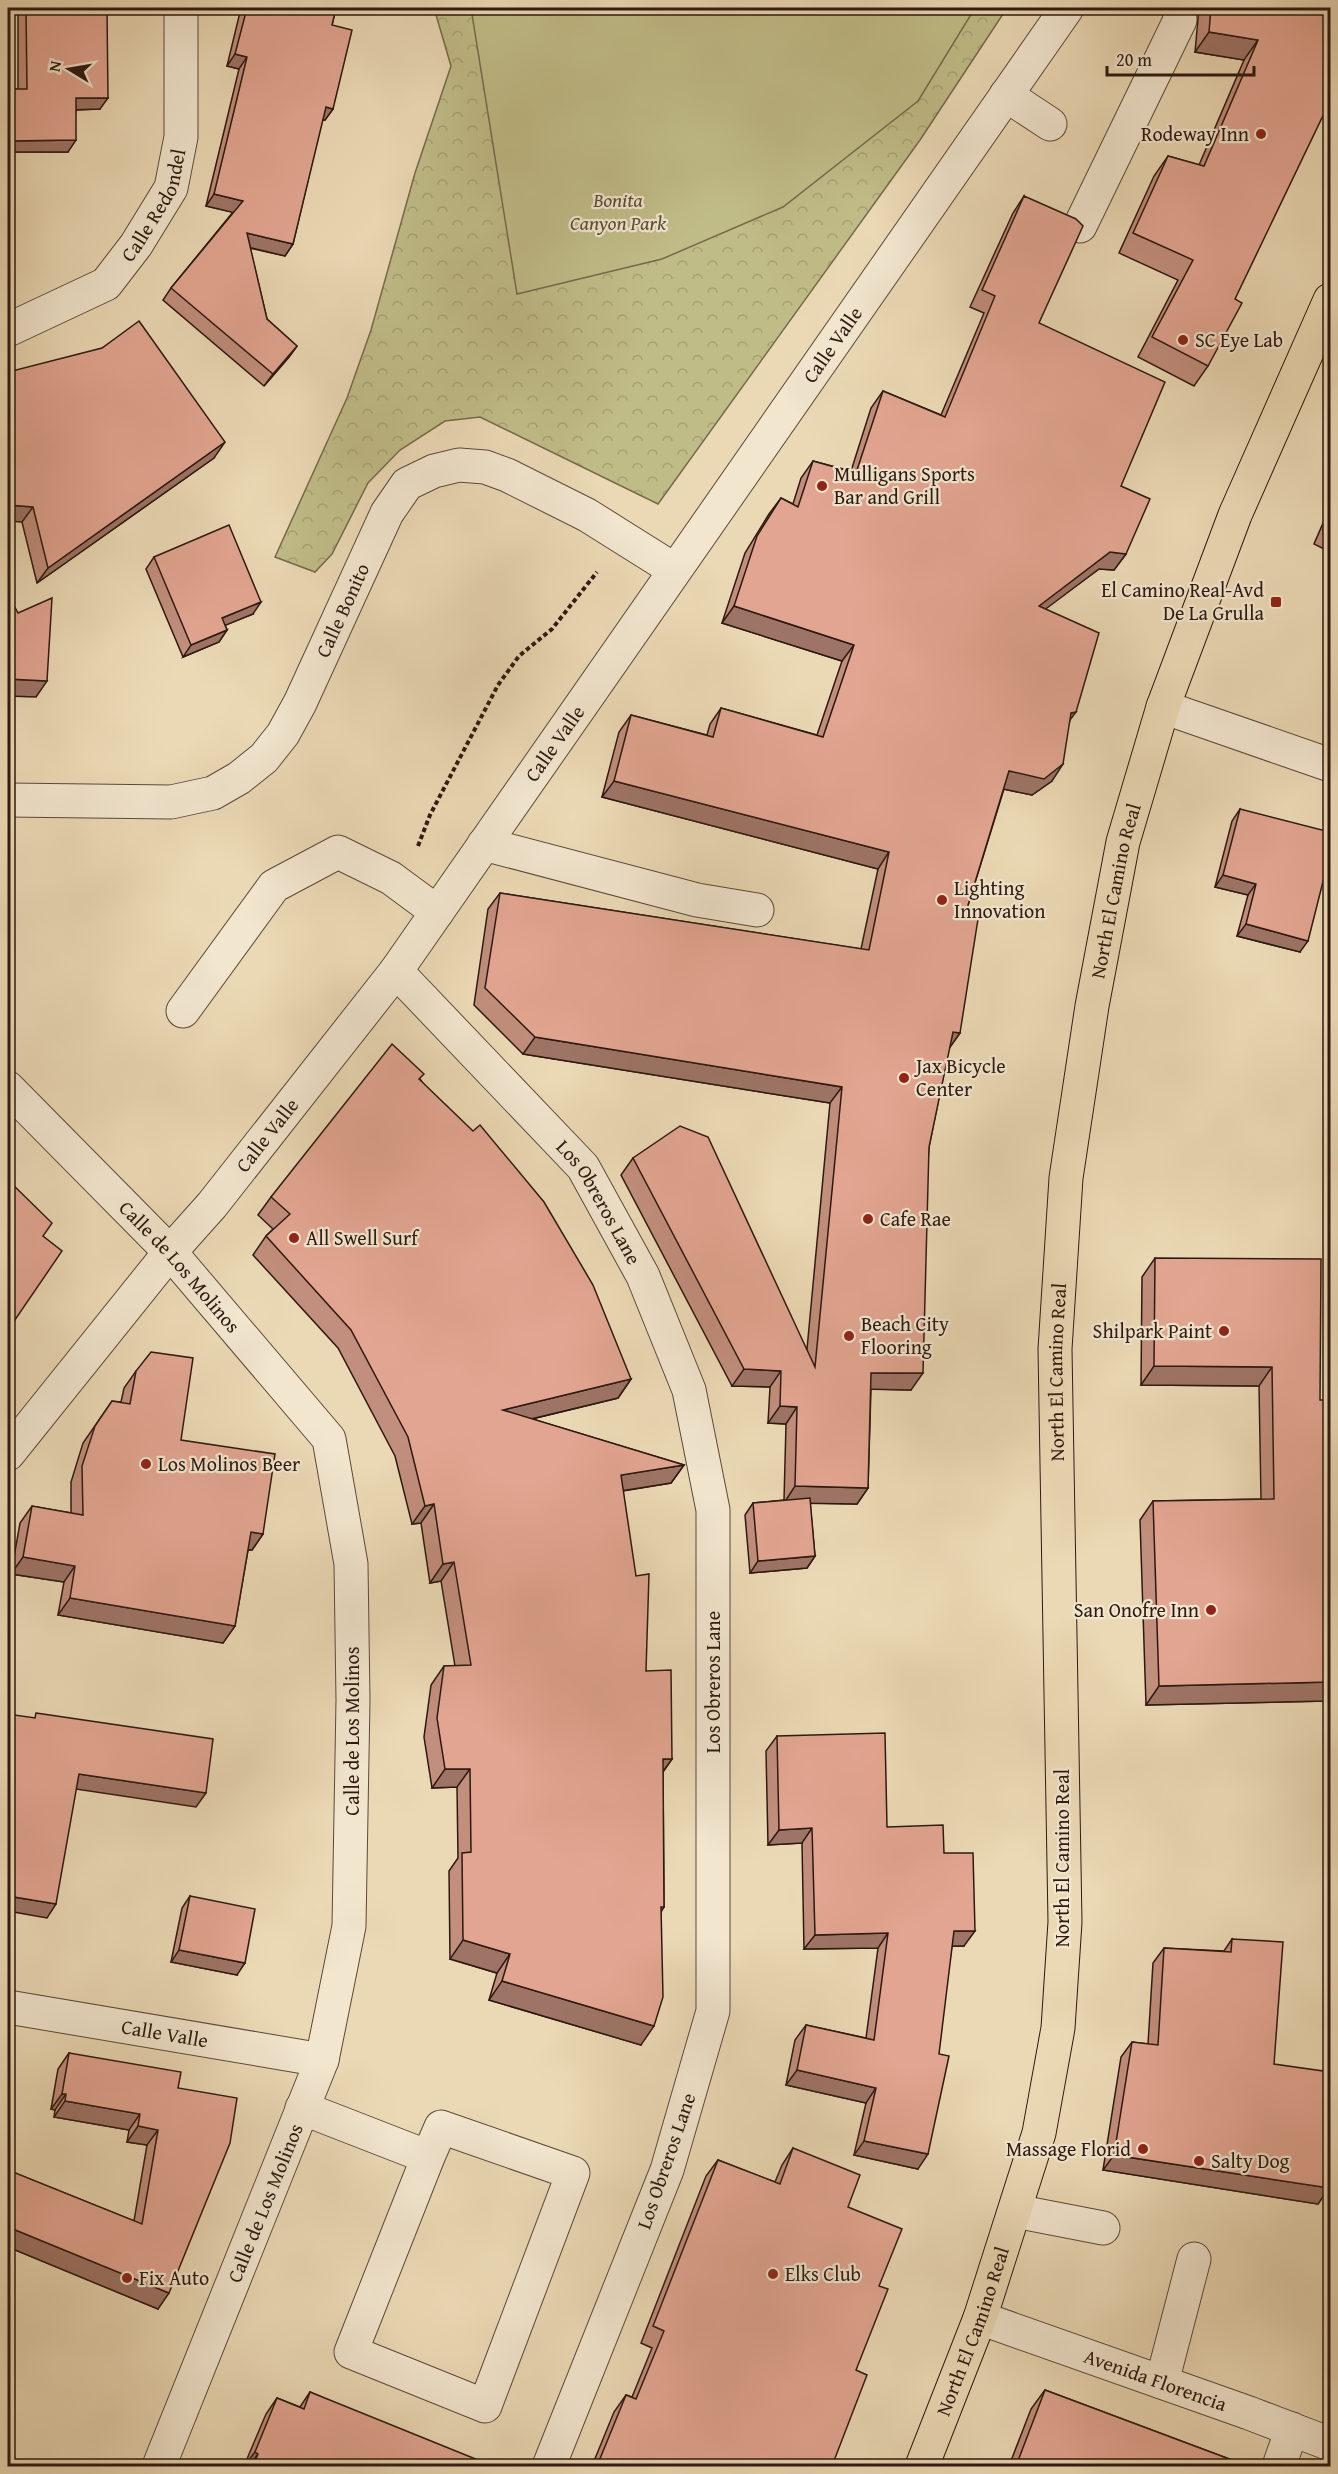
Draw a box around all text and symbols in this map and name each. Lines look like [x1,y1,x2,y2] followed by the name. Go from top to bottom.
[39,39,99,99] north arrow
[1107,39,1254,77] scale bar
[1116,46,1152,73] text: 20 m
[41,58,67,74] text: N
[1141,119,1249,148] place label: Rodeway Inn
[1254,127,1268,141] marker: Rodeway Inn
[113,146,192,267] street label: Calle Redondel
[570,185,667,237] park label: Bonita Canyon Park
[795,300,869,389] street label: Calle Valle
[1195,325,1283,354] place label: SC Eye Lab
[1176,333,1190,347] marker: SC Eye Lab
[834,459,975,511] place label: Mulligans Sports Bar and Grill
[815,479,829,493] marker: Mulligans Sports Bar and Grill
[308,558,376,662] street label: Calle Bonito
[1101,575,1265,627] place label: El Camino Real-Avd De La Grulla
[1269,595,1283,609] marker: El Camino Real-Avd De La Grulla
[517,699,591,787] street label: Calle Valle
[1083,799,1148,981] street label: North El Camino Real
[954,873,1046,925] place label: Lighting Innovation
[935,893,949,907] marker: Lighting Innovation
[913,1051,1006,1103] place label: Jax Bicycle Center
[897,1071,911,1085] marker: Jax Bicycle Center
[228,1091,305,1178] street label: Calle Valle
[550,1133,649,1270] street label: Los Obreros Lane
[113,1194,248,1339] street label: Calle de Los Molinos
[880,1204,951,1233] place label: Cafe Rae
[861,1212,875,1226] marker: Cafe Rae
[306,1223,420,1252] place label: All Swell Surf
[287,1231,301,1245] marker: All Swell Surf
[1040,1282,1073,1462] street label: North El Camino Real
[861,1309,949,1361] place label: Beach City Flooring
[1093,1316,1212,1345] place label: Shilpark Paint
[1217,1324,1231,1338] marker: Shilpark Paint
[842,1329,856,1343] marker: Beach City Flooring
[158,1449,300,1478] place label: Los Molinos Beer
[139,1457,153,1471] marker: Los Molinos Beer
[1074,1595,1199,1624] place label: San Onofre Inn
[1204,1603,1218,1617] marker: San Onofre Inn
[698,1611,727,1753] street label: Los Obreros Lane
[337,1646,366,1816] street label: Calle de Los Molinos
[1047,1768,1076,1947] street label: North El Camino Real
[119,2011,210,2055] street label: Calle Valle
[629,2089,702,2233] street label: Los Obreros Lane
[219,2119,310,2287] street label: Calle de Los Molinos
[1006,2134,1131,2163] place label: Massage Florid
[1136,2142,1150,2156] marker: Massage Florid
[1211,2146,1290,2175] place label: Salty Dog
[1192,2154,1206,2168] marker: Salty Dog
[928,2242,1016,2420] street label: North El Camino Real
[785,2259,861,2288] place label: Elks Club
[139,2263,209,2292] place label: Fix Auto
[766,2267,780,2281] marker: Elks Club
[120,2271,134,2285] marker: Fix Auto
[1080,2341,1231,2418] street label: Avenida Florencia

